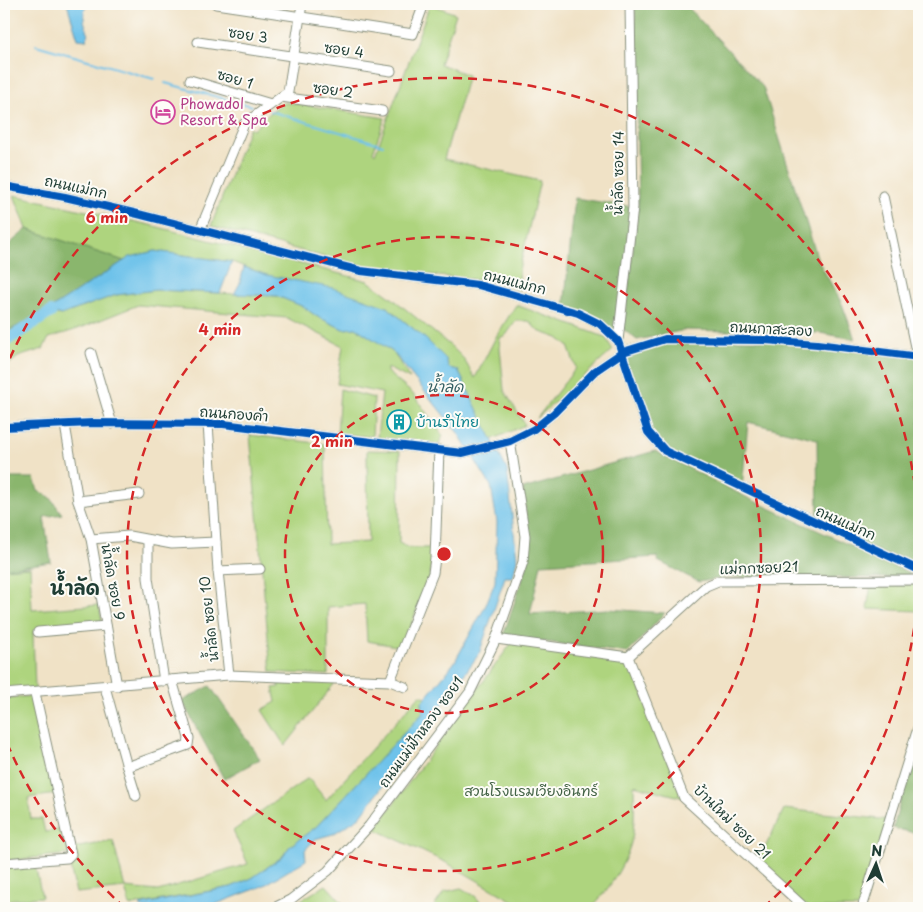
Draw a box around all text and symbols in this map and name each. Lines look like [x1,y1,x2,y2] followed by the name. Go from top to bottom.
[227,21,269,48] street label: ซอย 3
[323,36,365,63] street label: ซอย 4
[214,63,256,94] street label: ซอย 1
[312,76,355,103] street label: ซอย 2
[180,93,268,130] place label: Phowadol Resort & Spa
[150,99,176,125] hotel icon: Phowadol Resort & Spa
[605,130,629,216] street label: น้ำลัด ซอย 14
[43,170,110,203] street label: ถนนแม่กก
[86,205,128,228] text: 6 min
[482,264,549,299] street label: ถนนแม่กก
[729,316,813,341] street label: ถนนกาสะลอง
[199,317,241,340] text: 4 min
[427,373,464,397] water label: น้ำลัด
[199,401,269,426] street label: ถนนกองคำ
[386,409,412,435] building icon: บ้านรำไทย
[416,411,479,432] place label: บ้านรำไทย
[311,429,353,452] text: 2 min
[813,500,880,545] street label: ถนนแม่กก
[96,541,132,622] street label: น้ำลัด ซอย 9
[435,545,453,563] centre of rings
[719,556,799,579] street label: แม่กกซอย21
[50,569,100,601] district label: น้ำลัด
[193,575,223,663] street label: น้ำลัด ซอย 10
[373,672,468,792] street label: ถนนแม่ฟ้าหลวง ซอย1
[689,779,776,864] street label: บ้านใหม่ ซอย 21
[464,780,598,801] park label: สวนโรงแรมเวียงอินทร์
[850,840,900,890] north arrow
[871,840,883,861] text: N

